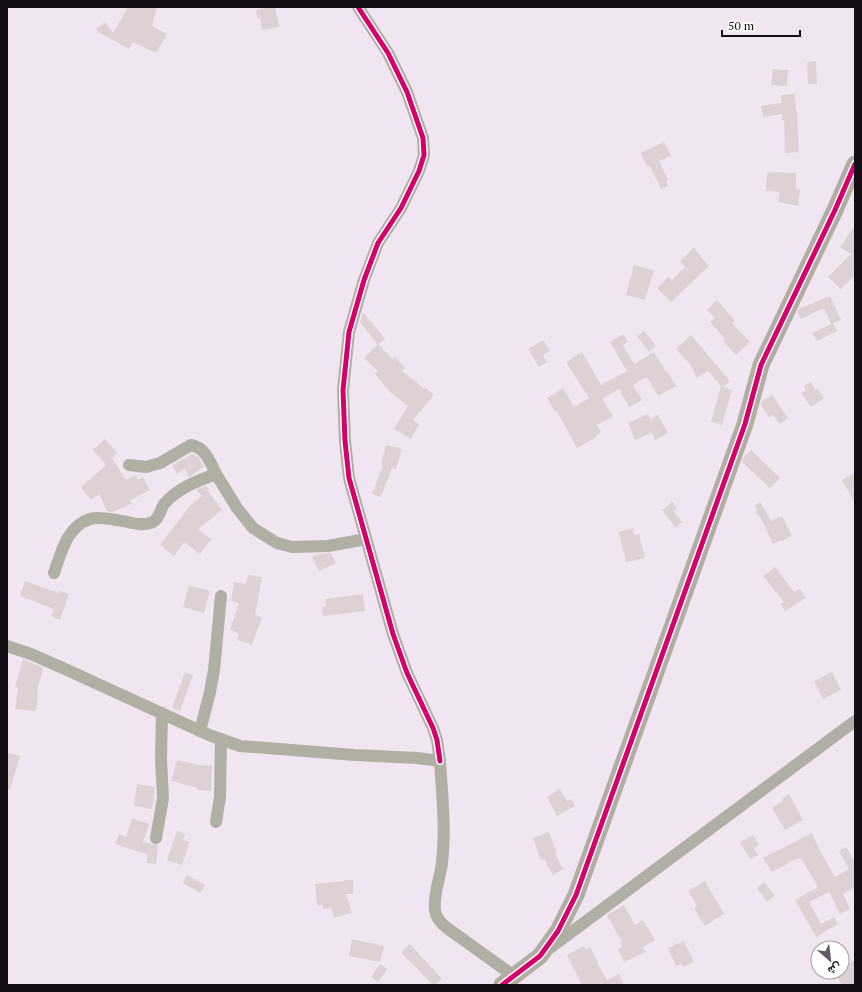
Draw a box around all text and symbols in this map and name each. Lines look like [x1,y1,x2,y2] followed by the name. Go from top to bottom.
[722,12,800,38] scale bar
[728,18,755,33] text: 50 m
[810,940,850,980] north arrow
[826,960,844,978] text: ش

